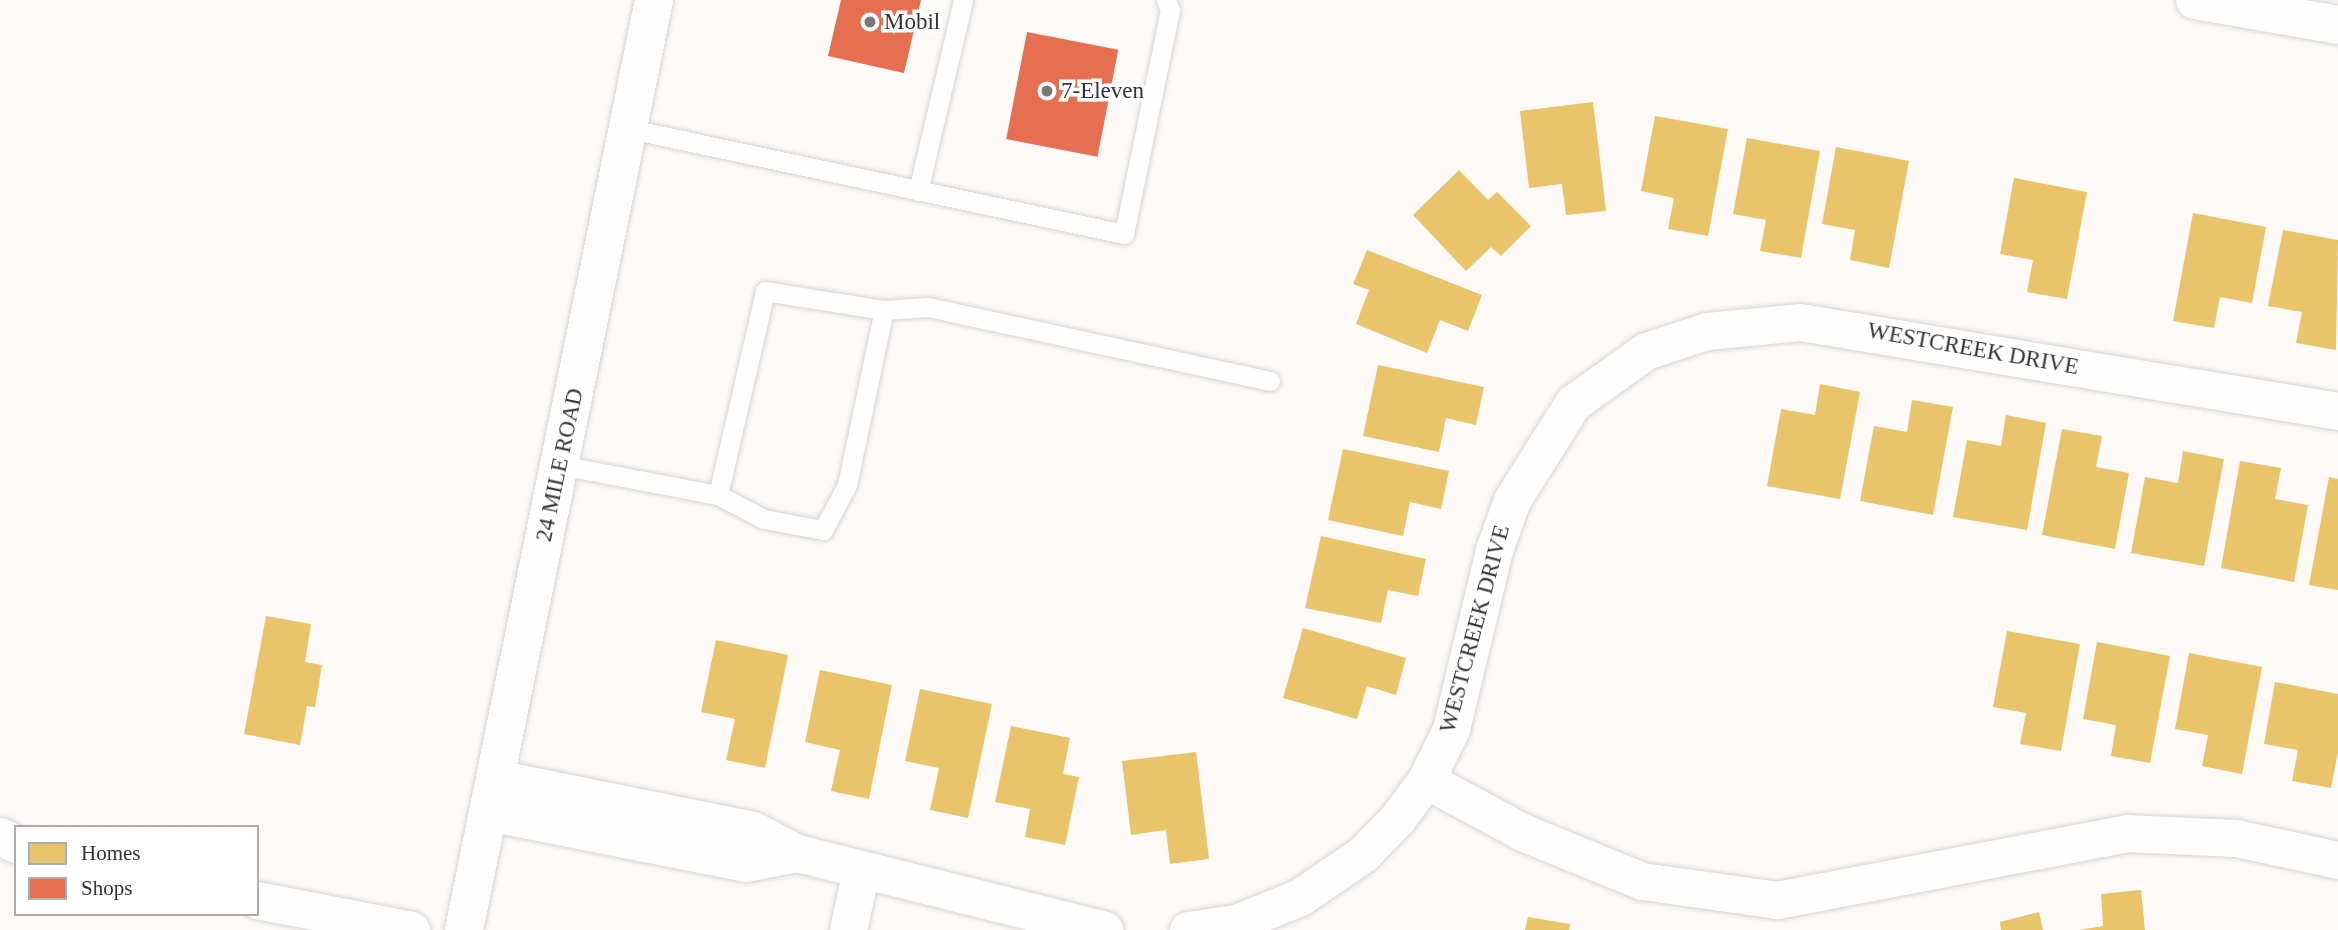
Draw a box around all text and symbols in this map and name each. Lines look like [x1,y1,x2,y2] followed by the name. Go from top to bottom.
[884,8,940,36] place label: Mobil
[862,14,878,30] marker: Mobil
[1061,77,1144,105] place label: 7-Eleven
[1039,83,1055,99] marker: 7-Eleven
[1865,317,2081,381] street label: WESTCREEK DRIVE
[530,386,590,544] street label: 24 MILE ROAD
[1434,522,1516,736] street label: WESTCREEK DRIVE
[14,825,259,916] legend
[81,841,141,865] text: Homes
[81,876,132,900] text: Shops

